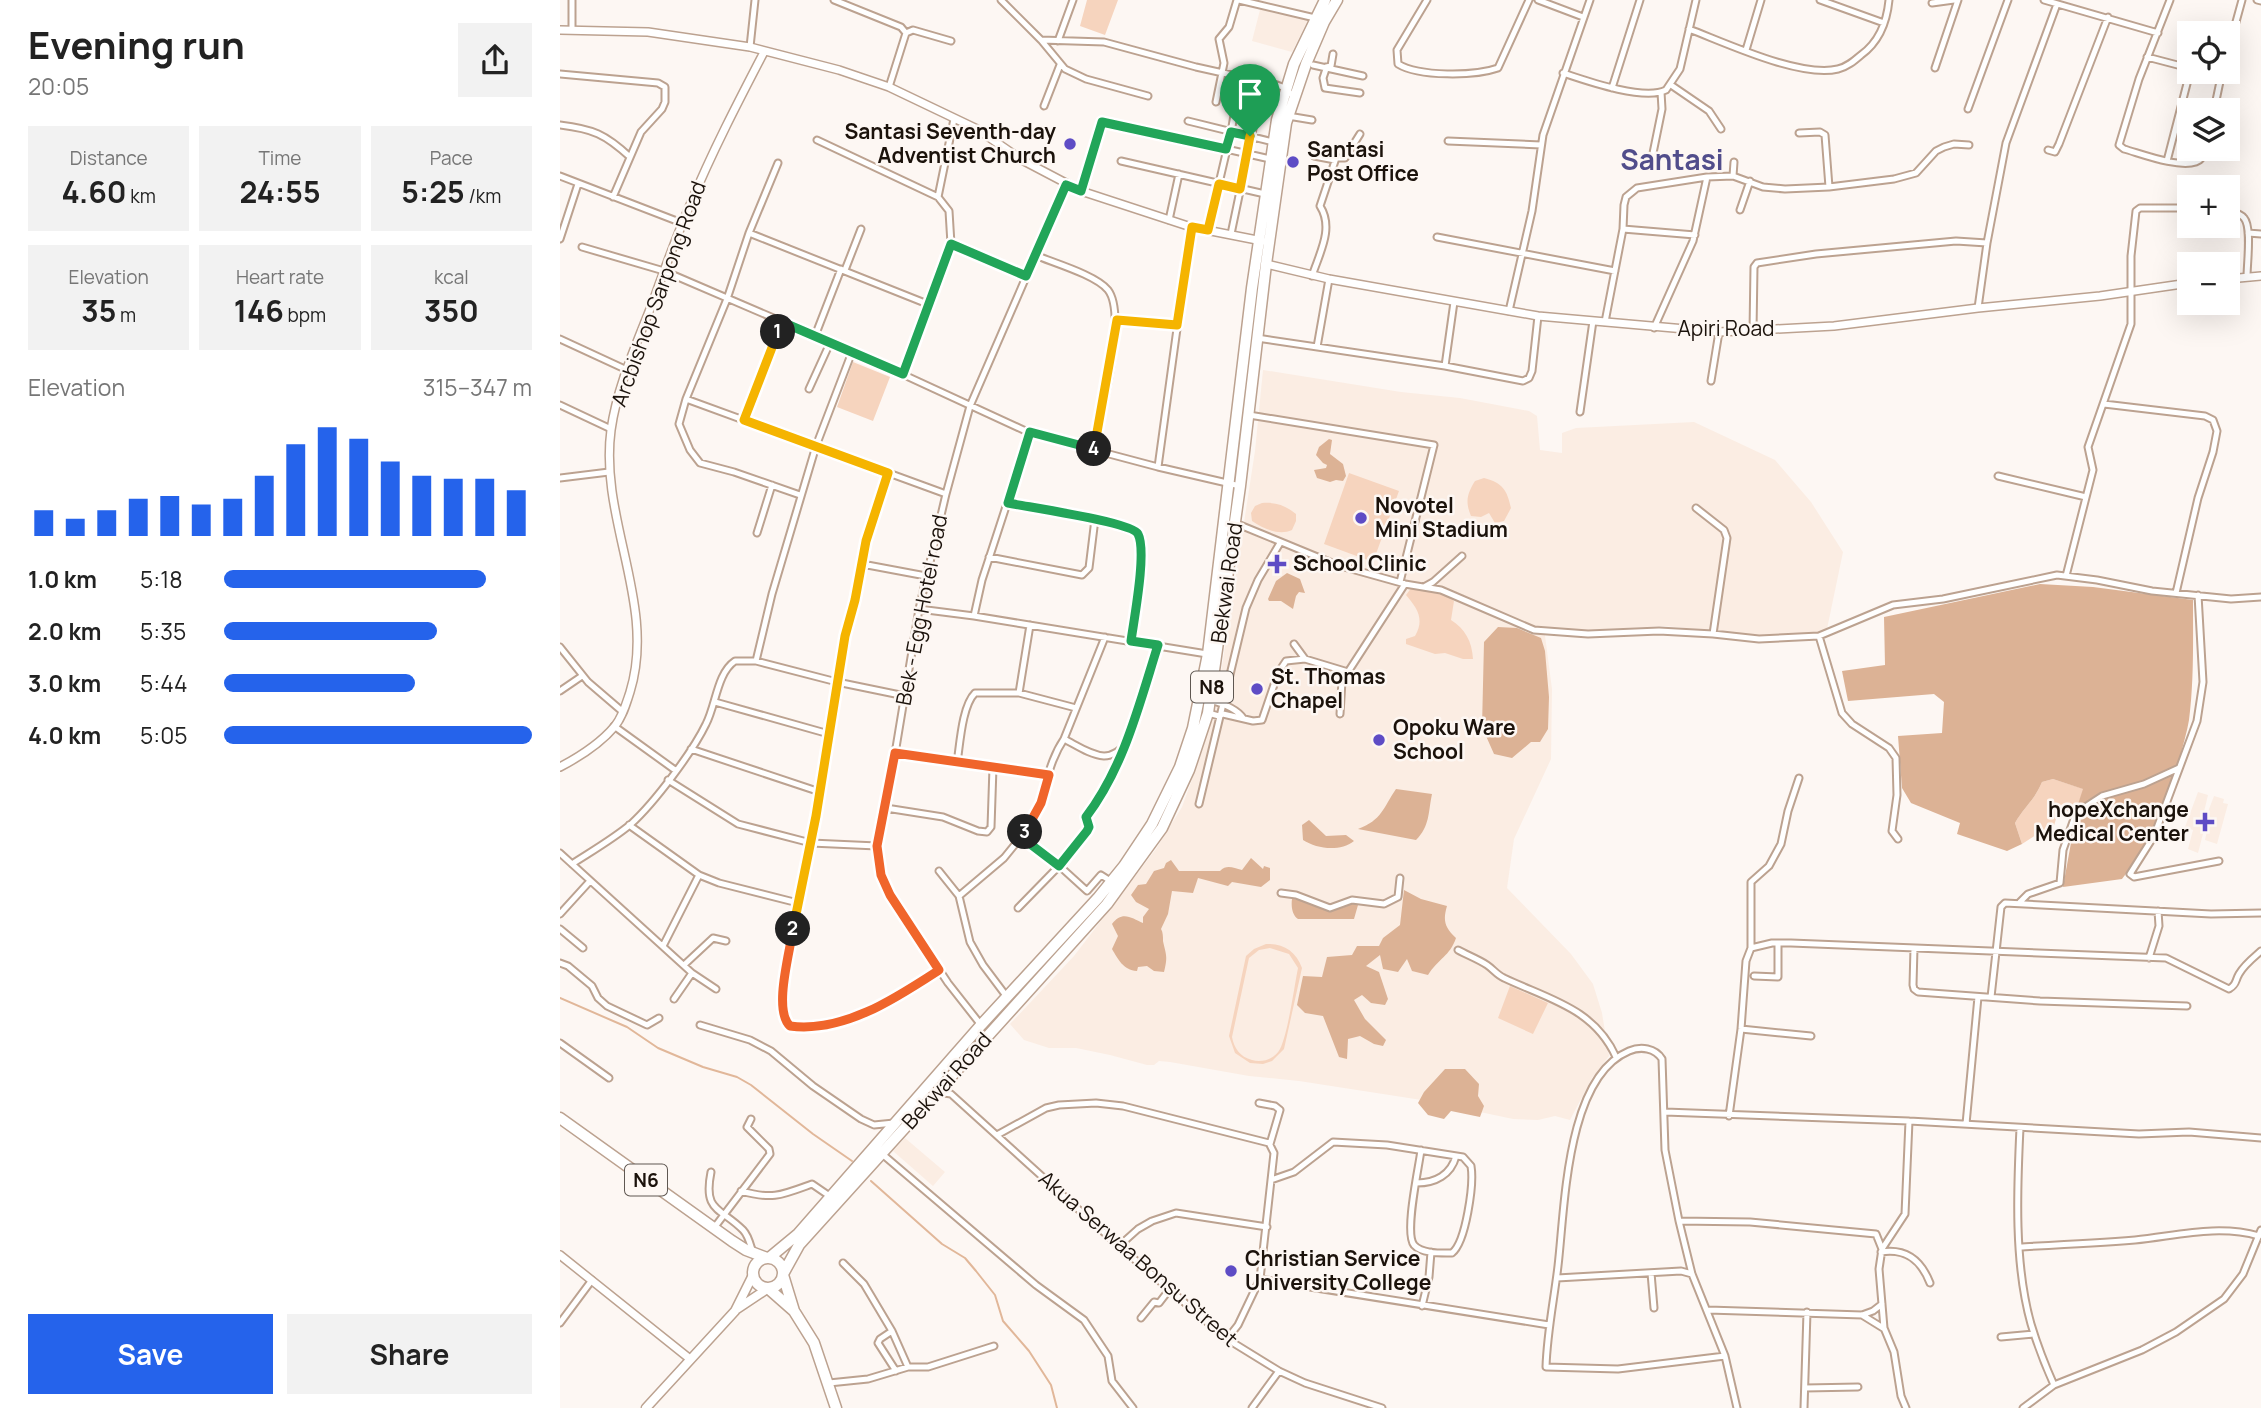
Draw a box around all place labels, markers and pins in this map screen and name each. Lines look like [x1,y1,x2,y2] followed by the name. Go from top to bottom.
[1220,64,1280,136] pin
[844,117,1056,169] place label: Santasi Seventh-day Adventist Church
[1307,135,1419,187] place label: Santasi Post Office
[1062,136,1078,152] marker: Santasi Seventh-day Adventist Church
[1285,154,1301,170] marker: Santasi Post Office
[760,314,795,350] pin: 1
[1076,432,1112,466] pin: 4
[1375,491,1508,543] place label: Novotel Mini Stadium
[1353,510,1369,526] marker: Novotel Mini Stadium
[1293,549,1426,577] place label: School Clinic
[1267,554,1287,574] marker: School Clinic
[1271,662,1386,714] place label: St. Thomas Chapel
[1249,681,1265,697] marker: St. Thomas Chapel
[1393,713,1516,765] place label: Opoku Ware School
[1371,732,1387,748] marker: Opoku Ware School
[2035,795,2189,847] place label: hopeXchange Medical Center
[2195,812,2215,832] marker: hopeXchange Medical Center
[1008,814,1042,850] pin: 3
[776,912,810,946] pin: 2
[1245,1244,1431,1296] place label: Christian Service University College
[1223,1263,1239,1279] marker: Christian Service University College

